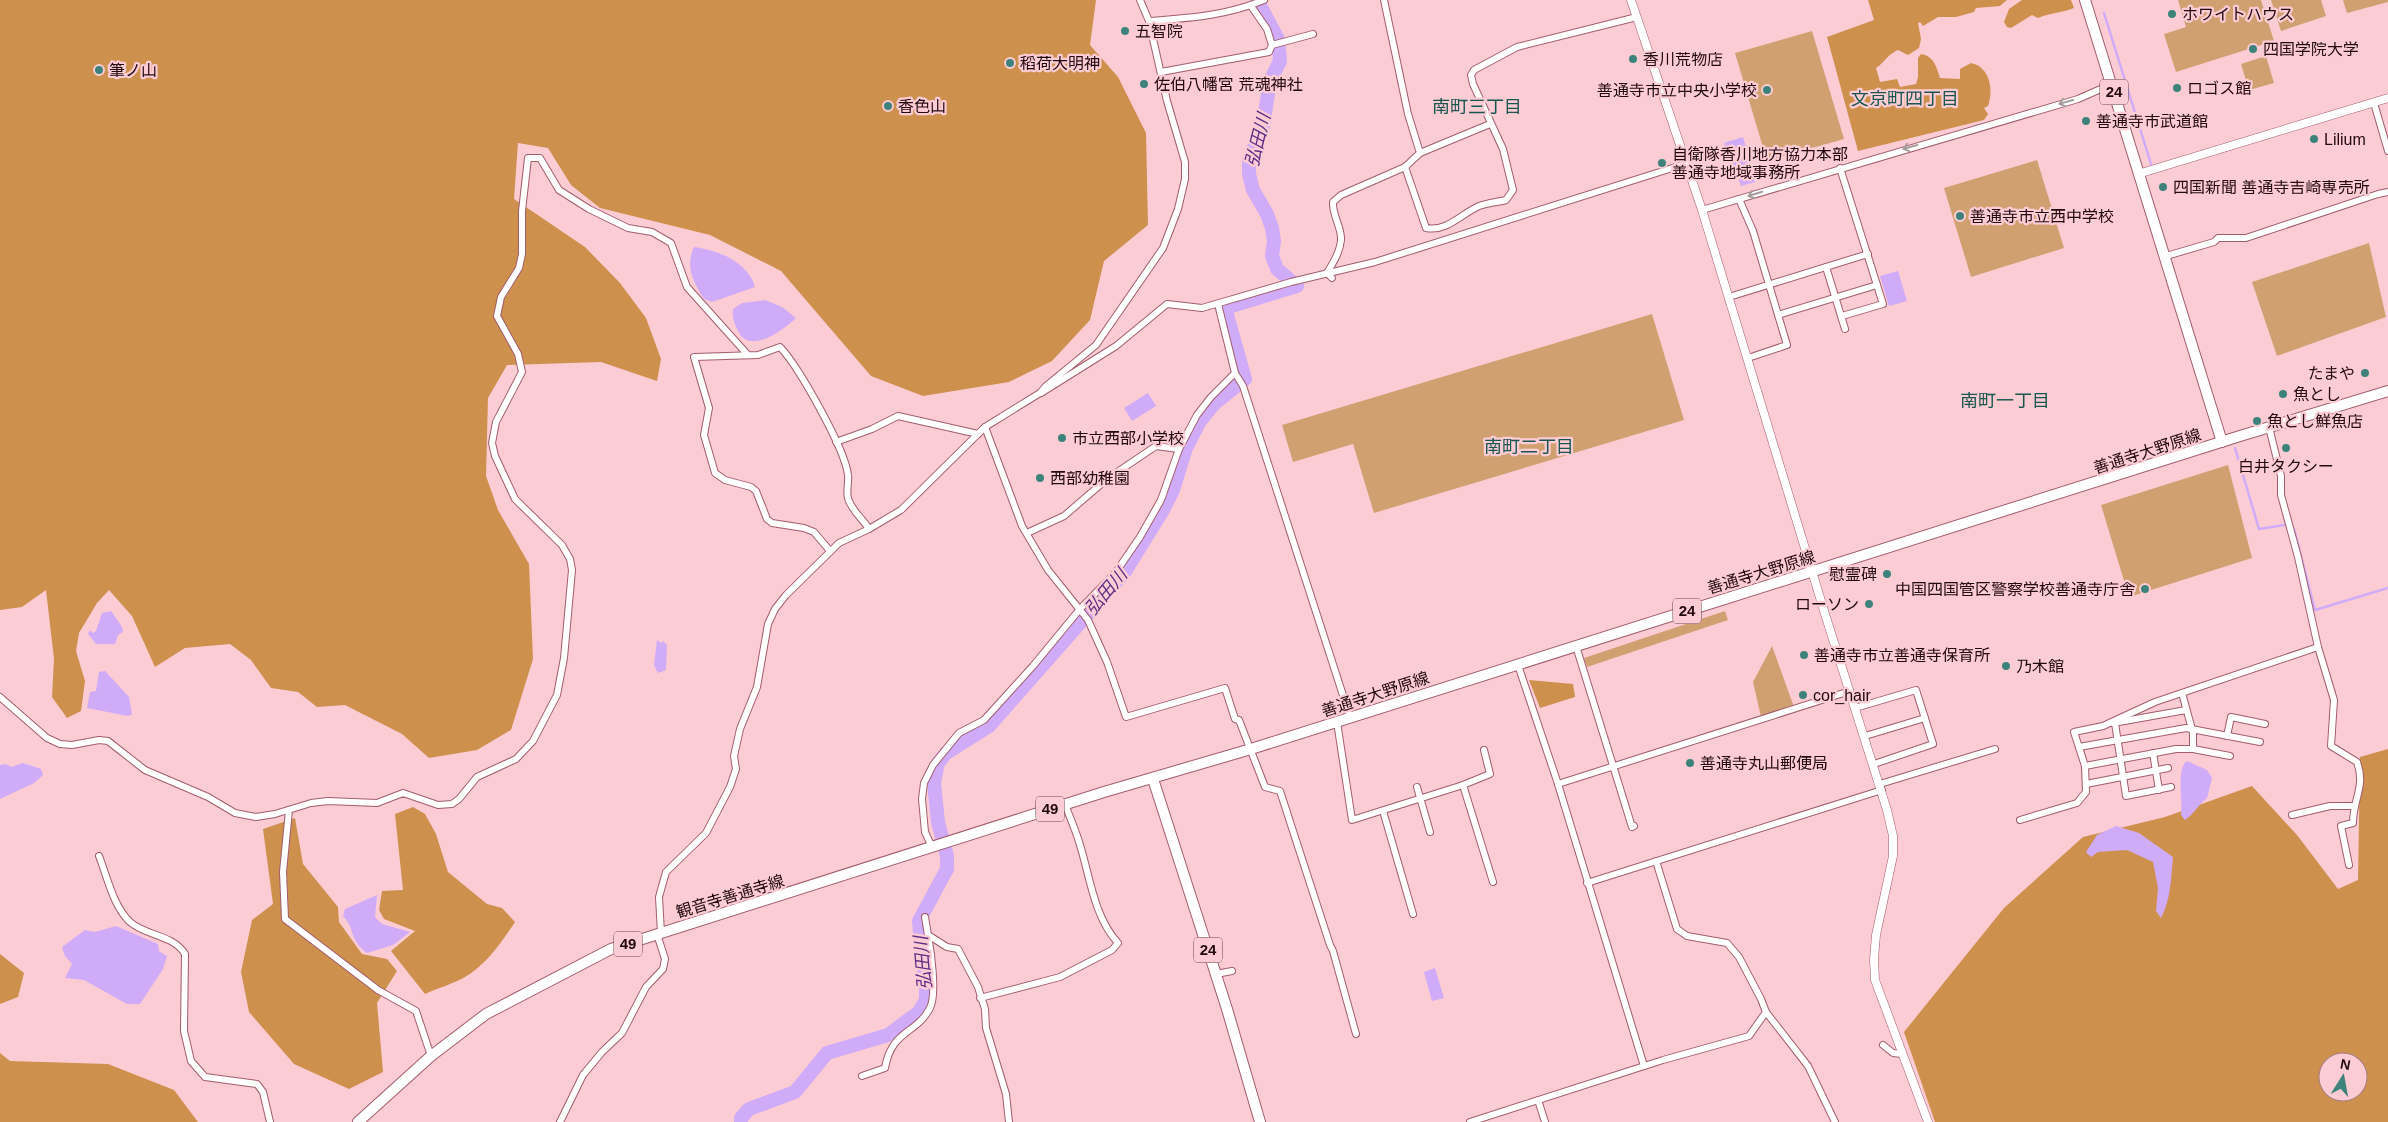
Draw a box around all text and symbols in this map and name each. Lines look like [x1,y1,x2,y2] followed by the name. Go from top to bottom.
[2182,6,2294,23] place label: ホワイトハウス
[2166,8,2178,20] marker: ホワイトハウス
[1135,23,1183,40] place label: 五智院
[1119,25,1131,37] marker: 五智院
[2263,41,2359,58] place label: 四国学院大学
[2247,43,2259,55] marker: 四国学院大学
[1643,51,1723,68] place label: 香川荒物店
[1627,53,1639,65] marker: 香川荒物店
[1020,55,1100,72] place label: 稻荷大明神
[1004,57,1016,69] marker: 稻荷大明神
[109,62,157,79] place label: 筆ノ山
[93,64,105,76] marker: 筆ノ山
[1154,76,1302,93] place label: 佐伯八幡宮 荒魂神社
[1138,78,1150,90] marker: 佐伯八幡宮 荒魂神社
[2100,80,2128,104] road number: 24
[2187,80,2251,97] place label: ロゴス館
[1597,82,1757,99] place label: 善通寺市立中央小学校
[2171,82,2183,94] marker: ロゴス館
[1761,84,1773,96] marker: 善通寺市立中央小学校
[1851,89,1959,109] district label: 文京町四丁目
[1432,97,1522,117] district label: 南町三丁目
[2059,97,2075,107] one-way arrow
[898,98,946,115] place label: 香色山
[882,100,894,112] marker: 香色山
[1242,109,1275,169] water label: 弘田川
[2096,113,2208,130] place label: 善通寺市武道館
[2080,115,2092,127] marker: 善通寺市武道館
[2324,131,2366,148] place label: Lilium
[2308,133,2320,145] marker: Lilium
[1903,143,1919,152] one-way arrow
[1672,146,1848,181] place label: 自衛隊香川地方協力本部 善通寺地域事務所
[1656,157,1668,169] marker: 自衛隊香川地方協力本部 善通寺地域事務所
[2173,179,2369,196] place label: 四国新聞 善通寺吉崎専売所
[2157,181,2169,193] marker: 四国新聞 善通寺吉崎専売所
[1747,190,1763,200] one-way arrow
[1970,208,2114,225] place label: 善通寺市立西中学校
[1954,210,1966,222] marker: 善通寺市立西中学校
[2307,365,2355,382] place label: たまや
[2359,367,2371,379] marker: たまや
[2293,385,2341,403] place label: 魚とし
[2277,388,2289,400] marker: 魚とし
[1960,391,2050,411] district label: 南町一丁目
[2267,412,2363,430] place label: 魚とし鮮魚店
[2251,415,2263,427] marker: 魚とし鮮魚店
[2091,426,2203,477] street label: 善通寺大野原線
[1072,430,1184,447] place label: 市立西部小学校
[1056,432,1068,444] marker: 市立西部小学校
[1484,437,1574,457] district label: 南町二丁目
[2280,442,2292,454] marker: 白井タクシー
[2238,458,2334,475] place label: 白井タクシー
[1050,470,1130,487] place label: 西部幼稚園
[1034,472,1046,484] marker: 西部幼稚園
[1705,548,1817,597] street label: 善通寺大野原線
[1081,563,1132,619] water label: 弘田川
[1829,566,1877,583] place label: 慰霊碑
[1881,568,1893,580] marker: 慰霊碑
[1895,581,2135,598] place label: 中国四国管区警察学校善通寺庁舎
[2139,583,2151,595] marker: 中国四国管区警察学校善通寺庁舎
[1795,596,1859,613] place label: ローソン
[1673,598,1701,624] road number: 24
[1863,598,1875,610] marker: ローソン
[1814,647,1990,664] place label: 善通寺市立善通寺保育所
[1798,649,1810,661] marker: 善通寺市立善通寺保育所
[2016,658,2064,675] place label: 乃木館
[2000,660,2012,672] marker: 乃木館
[1319,669,1431,720] street label: 善通寺大野原線
[1813,687,1871,705] place label: cor_hair
[1797,689,1809,701] marker: cor_hair
[1700,755,1828,772] place label: 善通寺丸山郵便局
[1684,757,1696,769] marker: 善通寺丸山郵便局
[1036,796,1064,822] road number: 49
[674,872,786,921] street label: 観音寺善通寺線
[614,932,642,956] road number: 49
[911,933,935,991] water label: 弘田川
[1194,938,1222,962] road number: 24
[2318,1052,2368,1102] north arrow
[2339,1055,2352,1073] text: N

